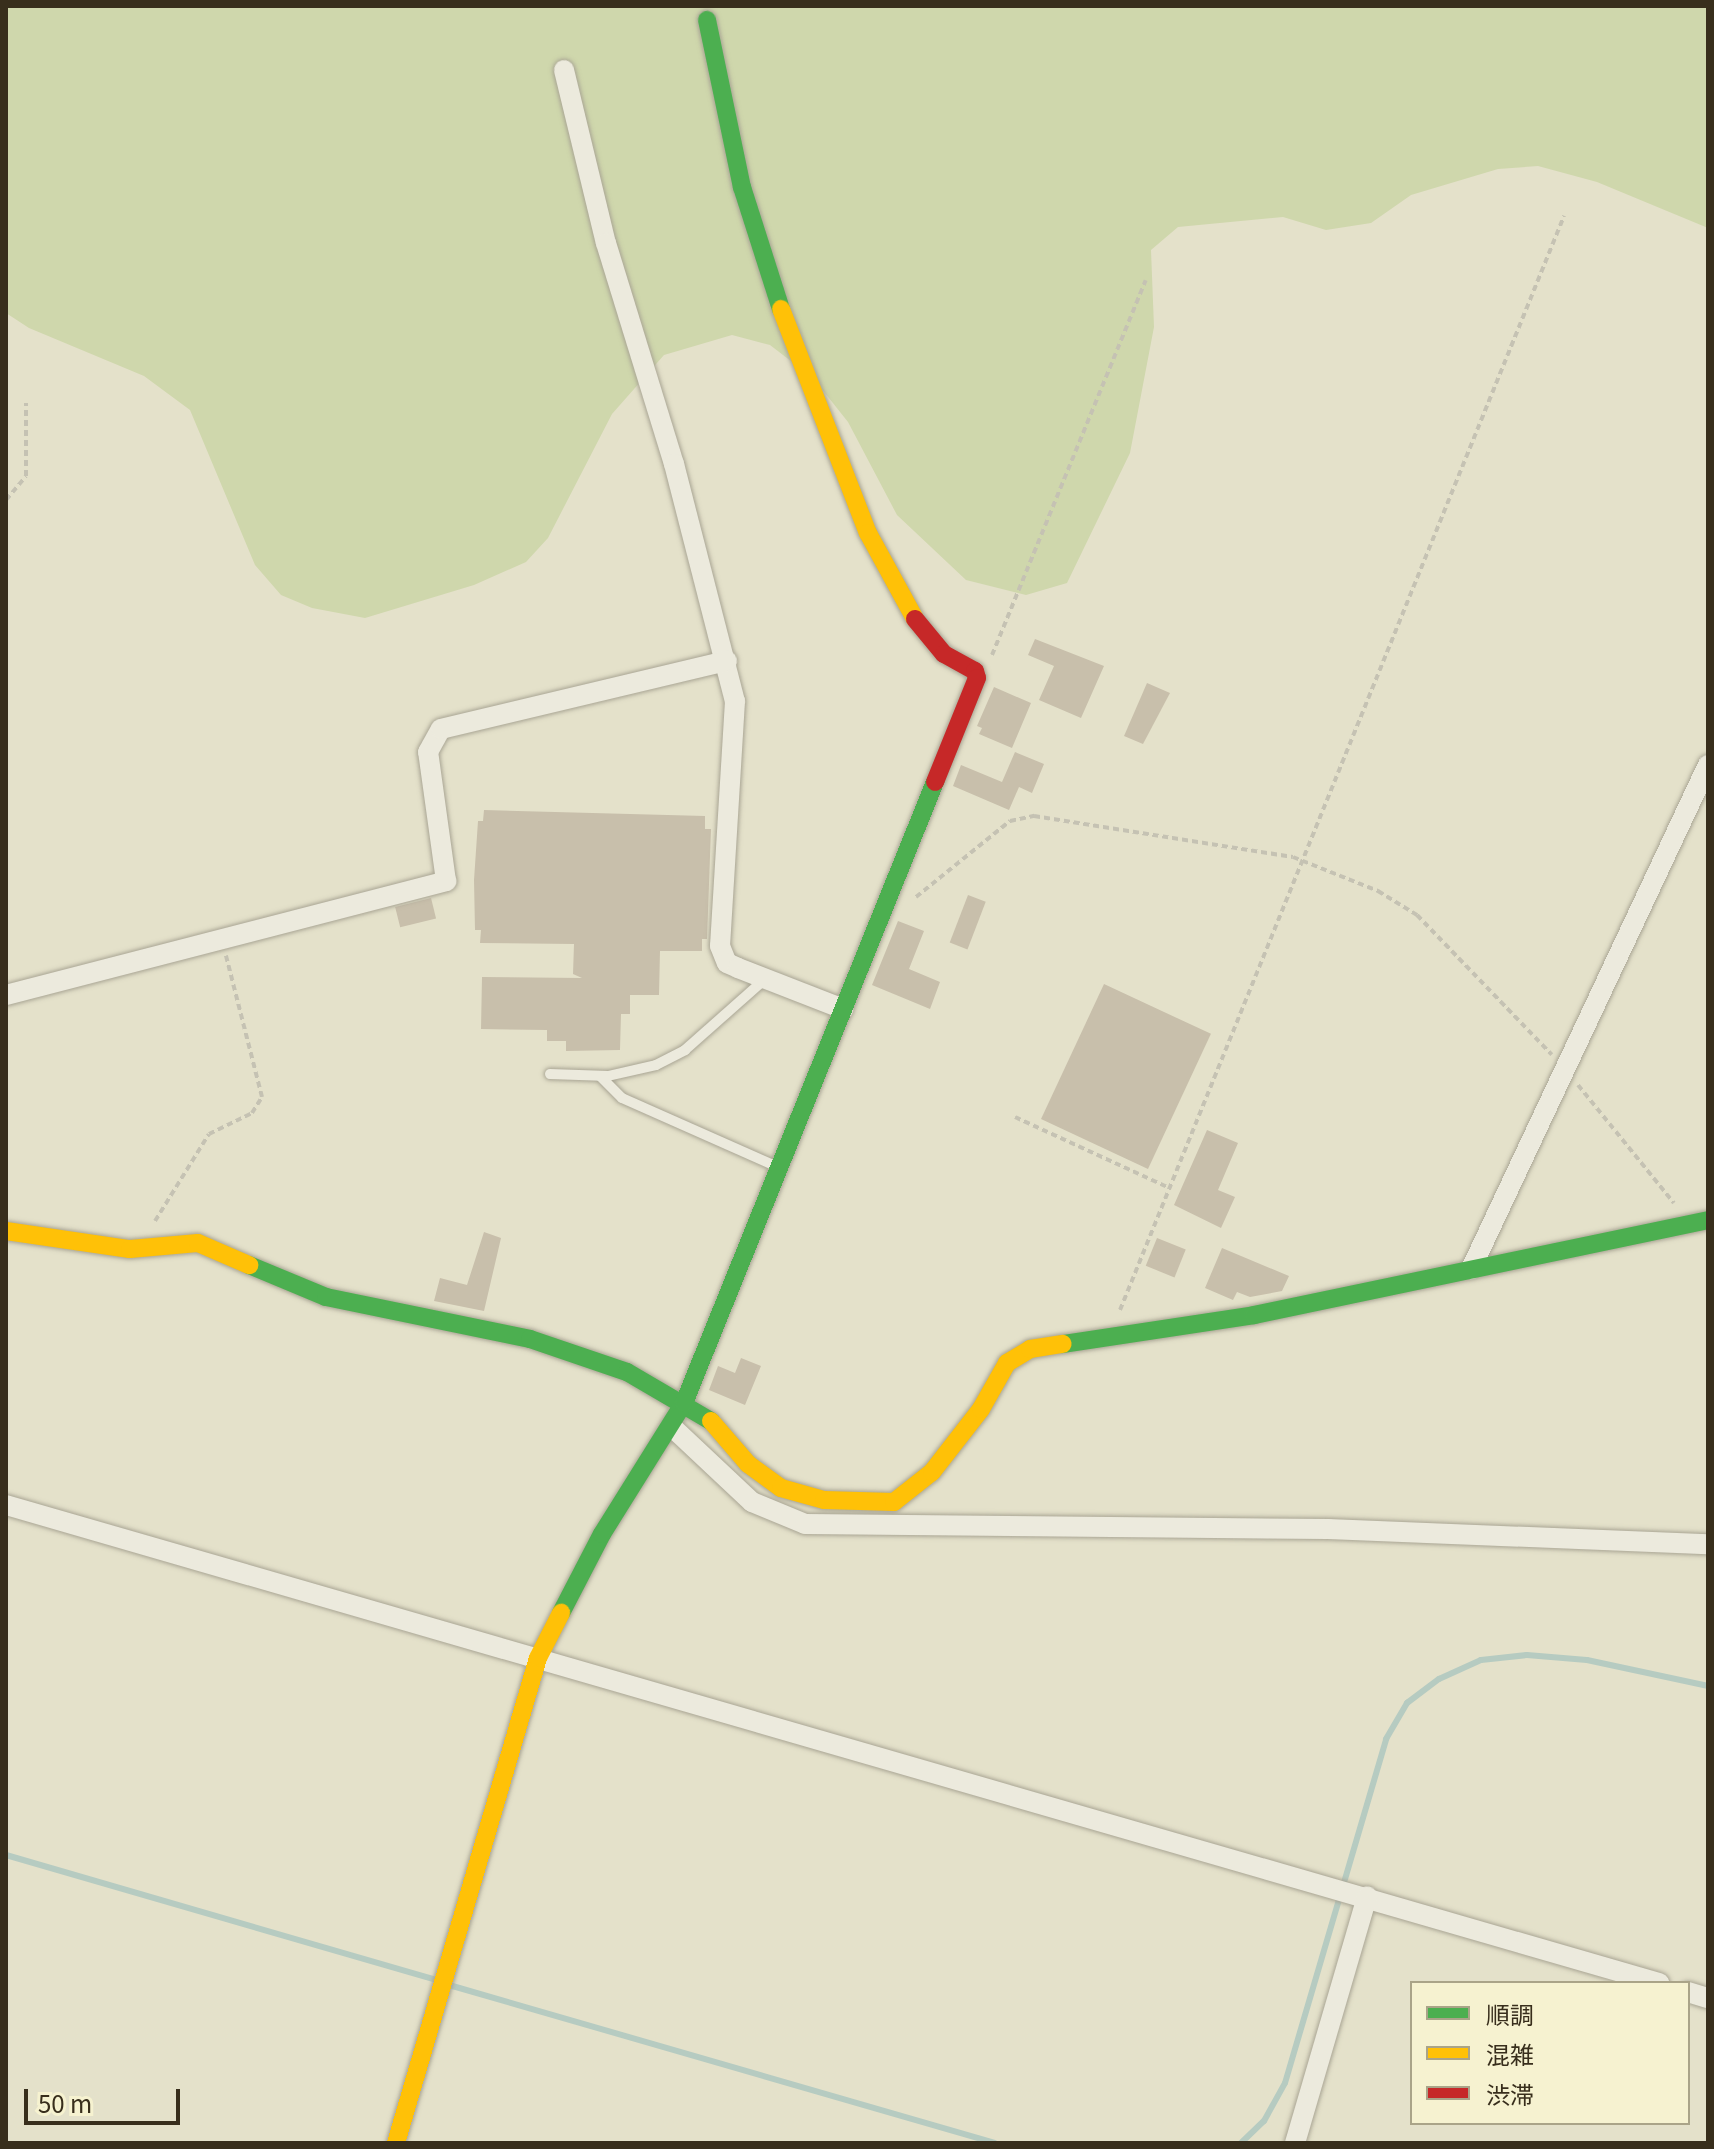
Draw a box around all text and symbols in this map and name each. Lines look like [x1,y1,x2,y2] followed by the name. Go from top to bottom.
[1410,1981,1690,2125] legend
[1486,1996,1534,2031] text: 順調
[1486,2036,1534,2071] text: 混雑
[28,2073,184,2123] scale bar
[1486,2076,1534,2111] text: 渋滞
[38,2085,92,2120] text: 50 m

